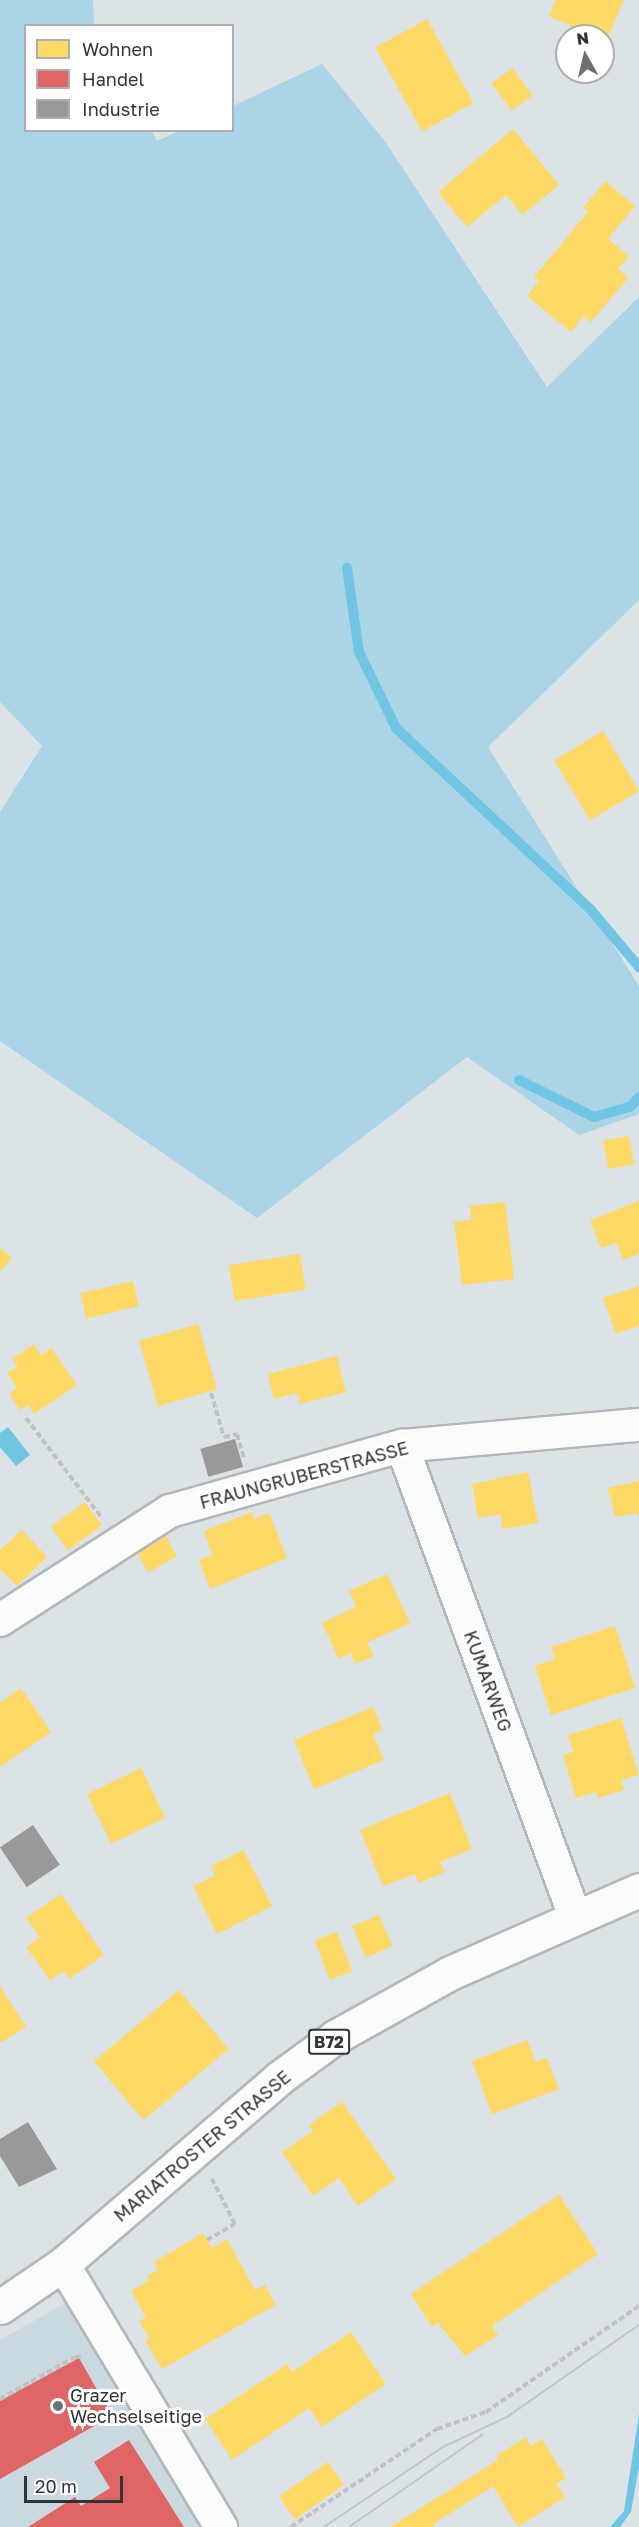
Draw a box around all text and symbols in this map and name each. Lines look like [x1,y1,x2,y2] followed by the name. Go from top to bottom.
[24,24,234,132] legend
[555,24,615,84] north arrow
[575,27,590,49] text: N
[82,38,153,60] text: Wohnen
[82,68,144,90] text: Handel
[82,98,160,120] text: Industrie
[197,1437,411,1513] street label: FRAUNGRUBERSTRASSE
[460,1627,516,1735] street label: KUMARWEG
[308,2029,350,2055] road number: B72
[109,2066,295,2226] street label: MARIATROSTER STRASSE
[70,2385,202,2428] place label: Grazer Wechselseitige
[51,2399,65,2413] marker: Grazer Wechselseitige
[27,2464,126,2502] scale bar
[35,2475,77,2497] text: 20 m

